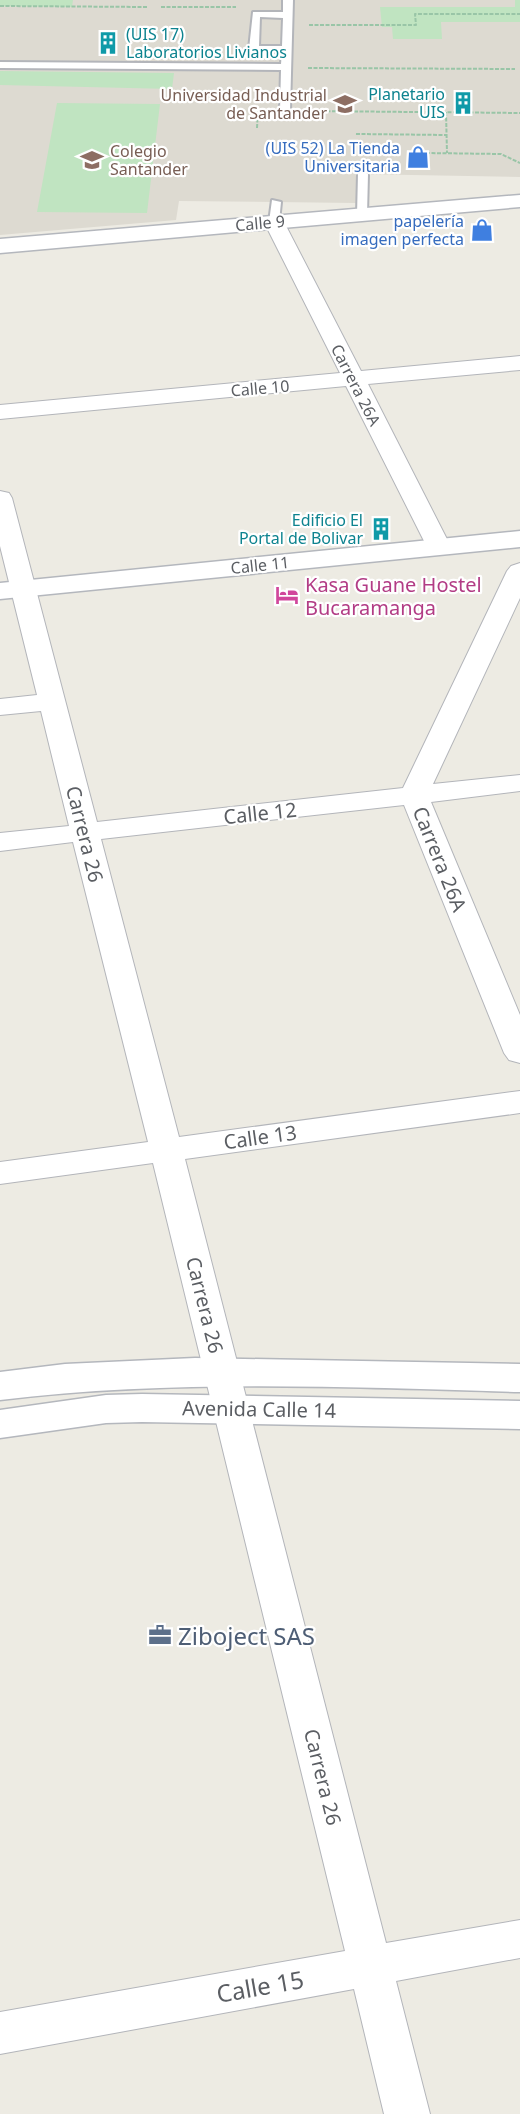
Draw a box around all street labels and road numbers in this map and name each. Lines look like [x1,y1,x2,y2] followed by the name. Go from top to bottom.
[234,210,286,236] street label: Calle 9
[326,340,386,430] street label: Carrera 26A
[230,374,290,402] street label: Calle 10
[230,551,290,579] street label: Calle 11
[60,783,110,885] street label: Carrera 26
[222,796,298,830] street label: Calle 12
[407,802,473,916] street label: Carrera 26A
[222,1119,298,1155] street label: Calle 13
[180,1254,230,1356] street label: Carrera 26
[182,1394,337,1424] street label: Avenida Calle 14
[298,1726,348,1828] street label: Carrera 26
[214,1962,306,2010] street label: Calle 15

